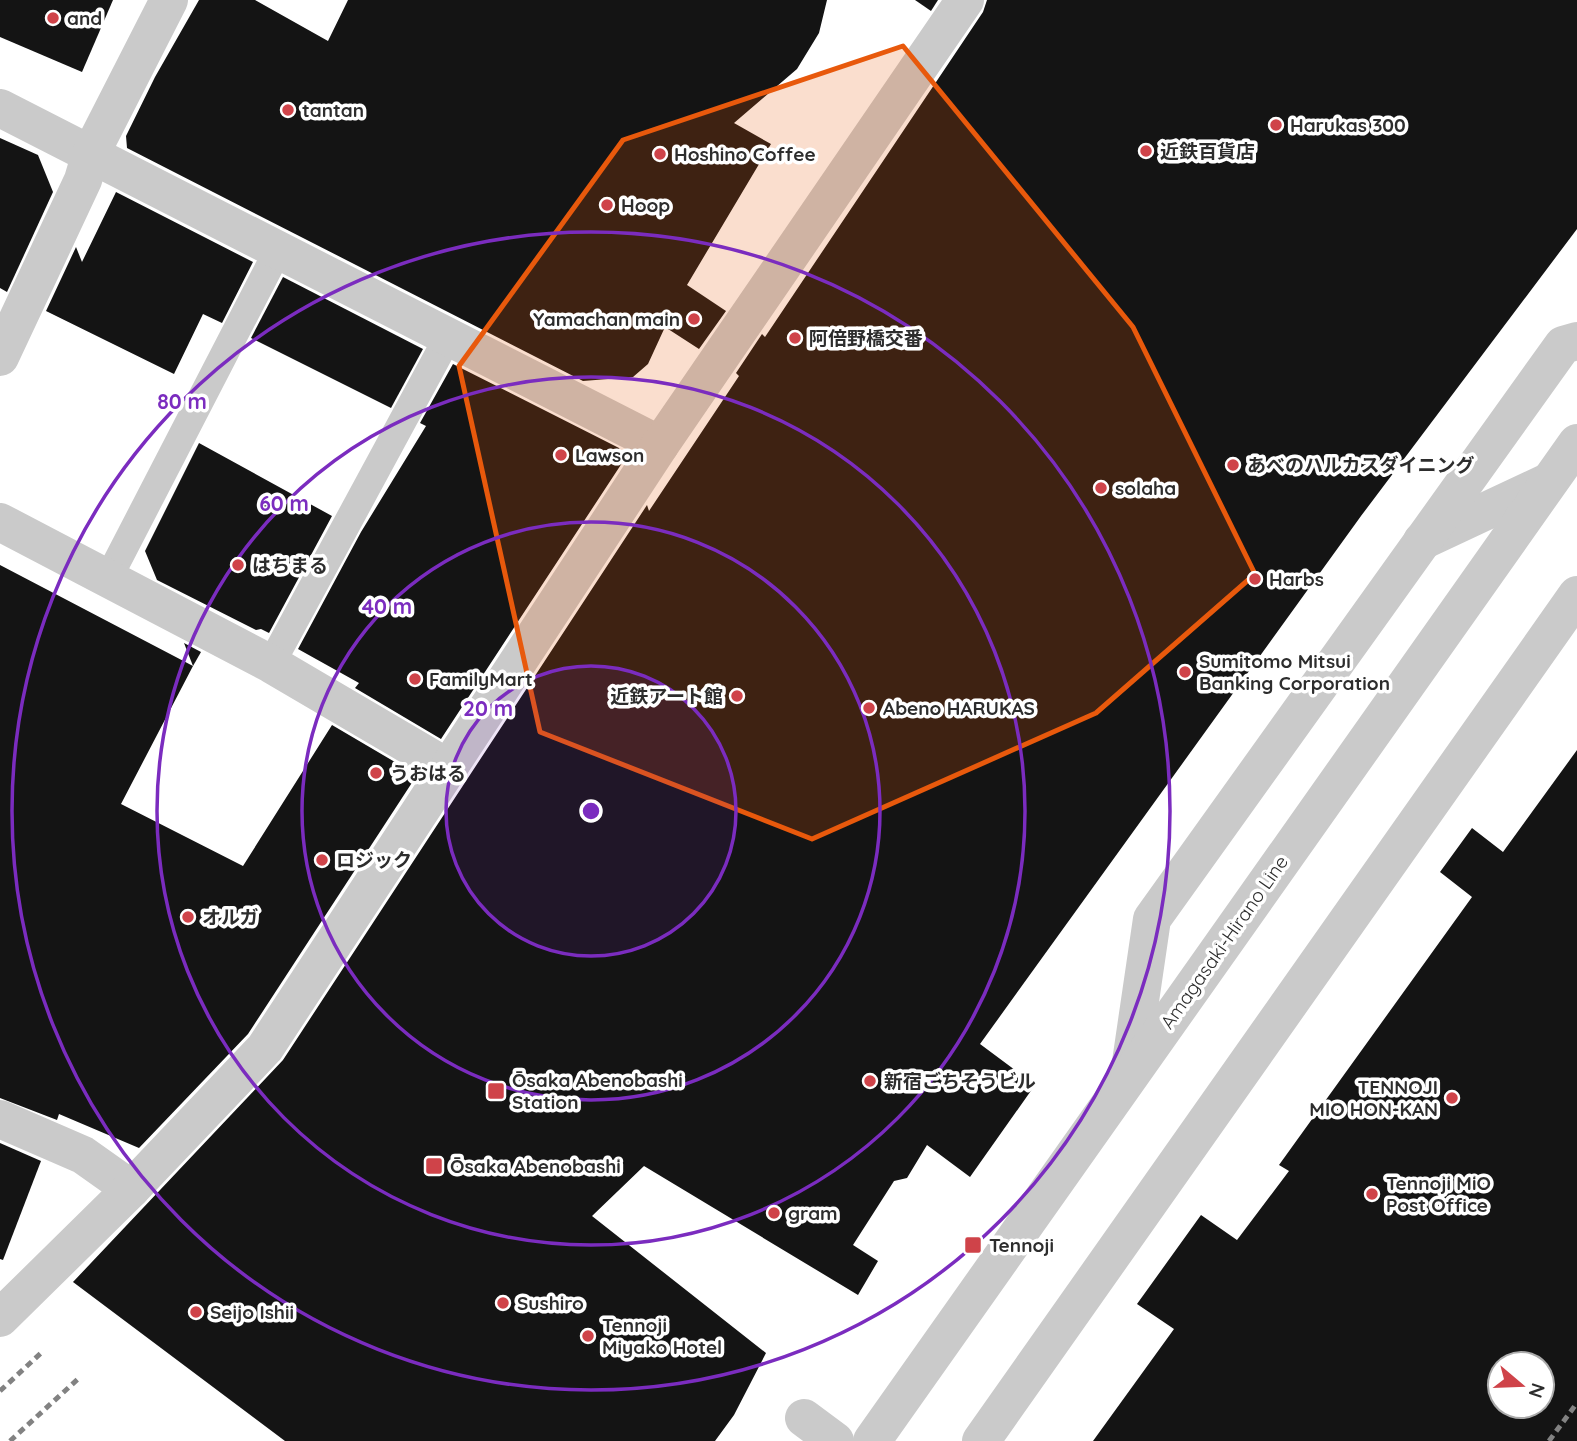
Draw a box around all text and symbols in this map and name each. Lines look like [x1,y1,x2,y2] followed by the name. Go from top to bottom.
[67,6,102,30] place label: and
[45,10,61,26] marker: and
[302,98,364,122] place label: tantan
[280,102,296,118] marker: tantan
[1290,113,1406,137] place label: Harukas 300
[1268,117,1284,133] marker: Harukas 300
[1160,139,1255,163] place label: 近鉄百貨店
[674,142,816,166] place label: Hoshino Coffee
[1138,143,1154,159] marker: 近鉄百貨店
[652,146,668,162] marker: Hoshino Coffee
[621,193,670,217] place label: Hoop
[599,197,615,213] marker: Hoop
[533,307,680,331] place label: Yamachan main
[686,311,702,327] marker: Yamachan main
[809,326,923,350] place label: 阿倍野橋交番
[787,330,803,346] marker: 阿倍野橋交番
[157,388,207,414] text: 80 m
[575,443,644,467] place label: Lawson
[553,447,569,463] marker: Lawson
[1247,453,1474,477] place label: あべのハルカスダイニング
[1225,457,1241,473] marker: あべのハルカスダイニング
[1115,476,1176,500] place label: solaha
[1093,480,1109,496] marker: solaha
[259,490,309,516] text: 60 m
[252,553,328,577] place label: はちまる
[230,557,246,573] marker: はちまる
[1269,567,1324,591] place label: Harbs
[1247,571,1263,587] marker: Harbs
[362,593,412,619] text: 40 m
[1199,649,1390,695] place label: Sumitomo Mitsui Banking Corporation
[1177,664,1193,680] marker: Sumitomo Mitsui Banking Corporation
[429,667,533,691] place label: FamilyMart
[407,671,423,687] marker: FamilyMart
[610,684,723,708] place label: 近鉄アート館
[729,688,745,704] marker: 近鉄アート館
[463,695,513,721] text: 20 m
[883,696,1035,720] place label: Abeno HARUKAS
[861,700,877,716] marker: Abeno HARUKAS
[390,761,466,785] place label: うおはる
[368,765,384,781] marker: うおはる
[579,799,603,823] centre of rings
[336,848,412,872] place label: ロジック
[1155,851,1293,1033] street label: Amagasaki-Hirano Line
[314,852,330,868] marker: ロジック
[202,905,258,929] place label: オルガ
[180,909,196,925] marker: オルガ
[512,1068,683,1114] place label: Ōsaka Abenobashi Station
[884,1069,1036,1093] place label: 新宿ごちそうビル
[862,1073,878,1089] marker: 新宿ごちそうビル
[1309,1075,1438,1121] place label: TENNOJI MIO HON-KAN
[486,1081,506,1101] marker: Ōsaka Abenobashi Station
[1444,1090,1460,1106] marker: TENNOJI MIO HON-KAN
[450,1154,621,1178] place label: Ōsaka Abenobashi
[424,1156,444,1176] marker: Ōsaka Abenobashi
[1386,1171,1491,1217] place label: Tennoji MiO Post Office
[1364,1186,1380,1202] marker: Tennoji MiO Post Office
[788,1201,838,1225] place label: gram
[766,1205,782,1221] marker: gram
[989,1233,1054,1257] place label: Tennoji
[963,1235,983,1255] marker: Tennoji
[517,1291,584,1315] place label: Sushiro
[495,1295,511,1311] marker: Sushiro
[210,1300,294,1324] place label: Seijo Ishii
[188,1304,204,1320] marker: Seijo Ishii
[602,1313,722,1359] place label: Tennoji Miyako Hotel
[580,1328,596,1344] marker: Tennoji Miyako Hotel
[1486,1350,1556,1420] north arrow
[1523,1380,1551,1401] text: N

